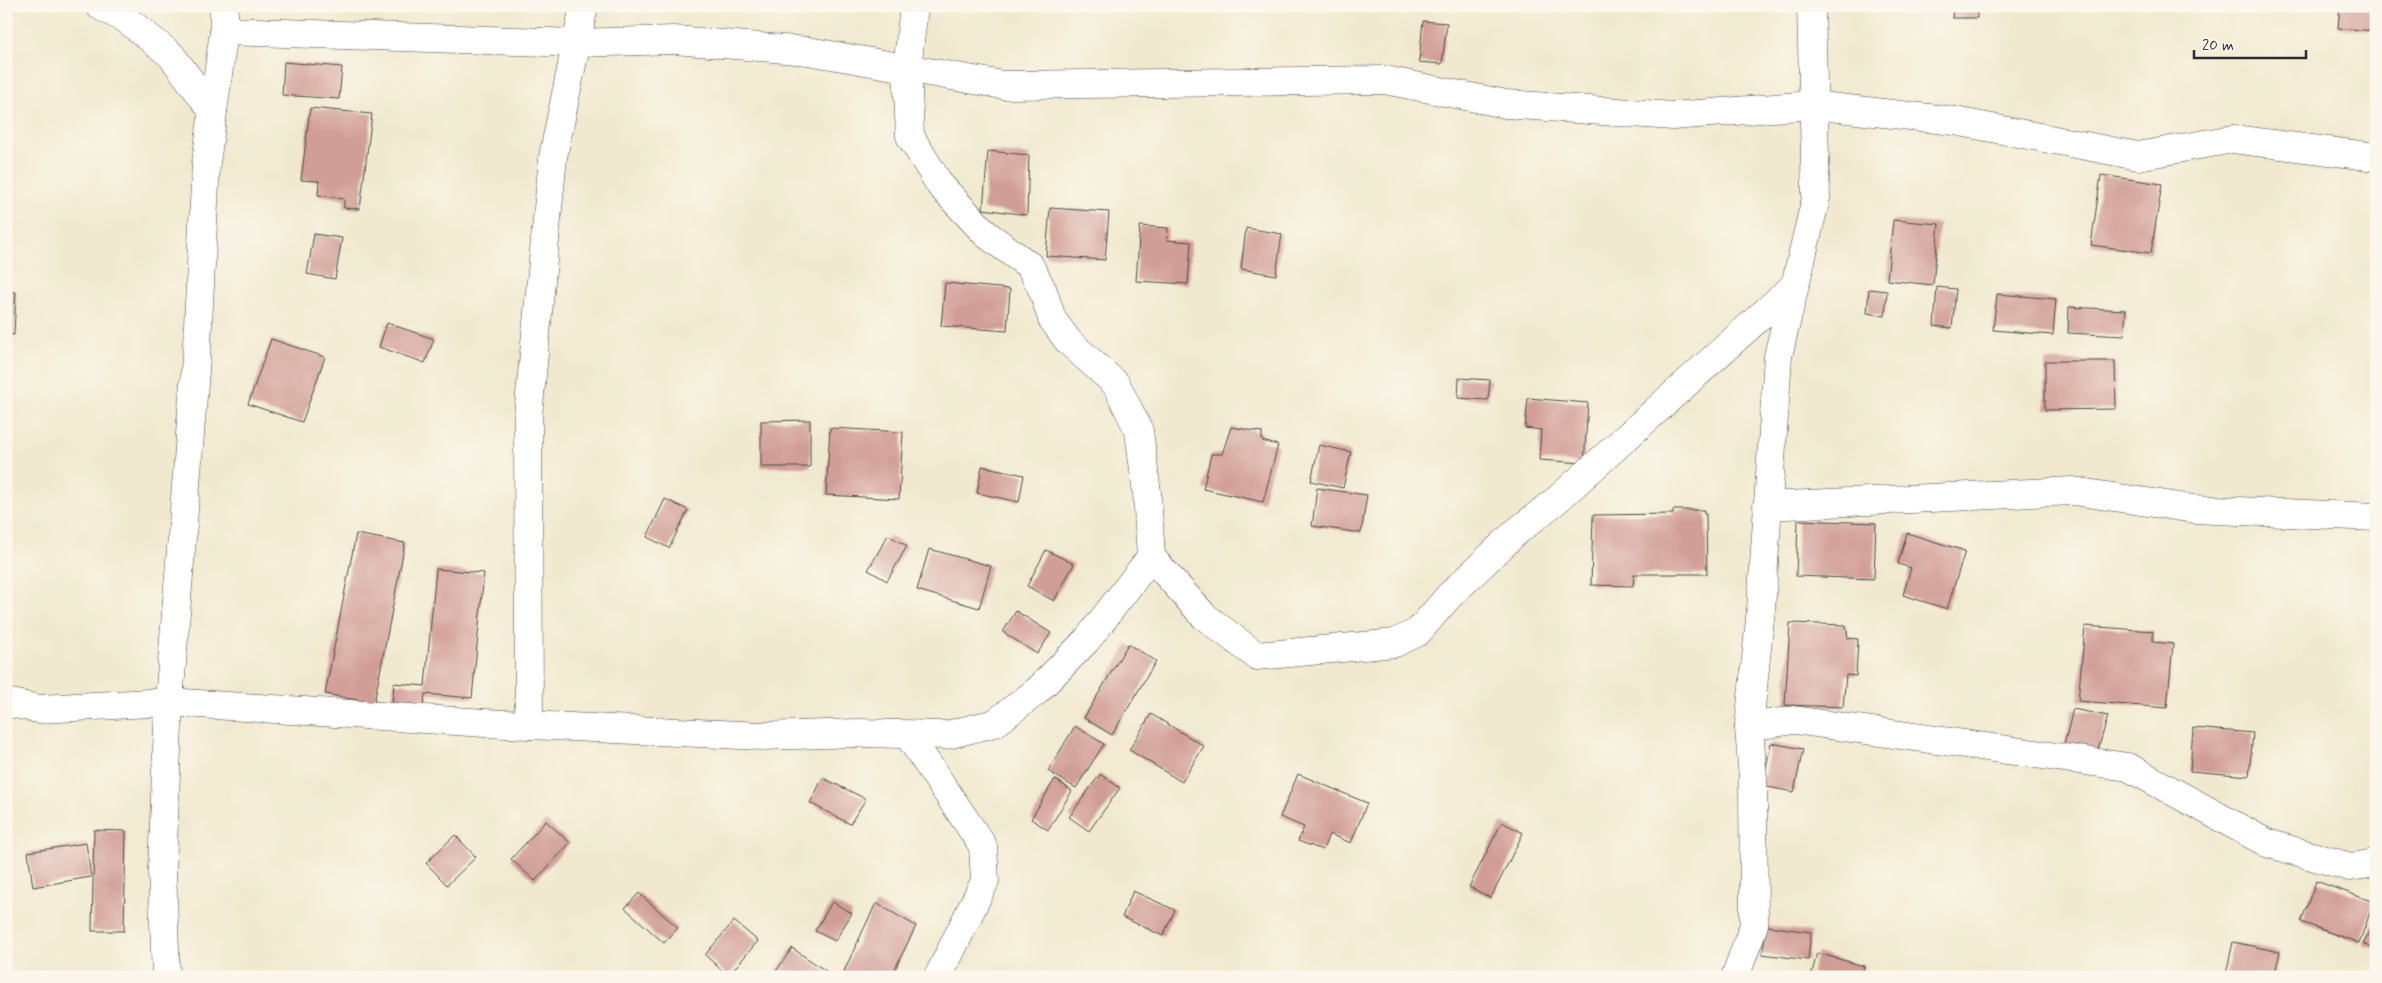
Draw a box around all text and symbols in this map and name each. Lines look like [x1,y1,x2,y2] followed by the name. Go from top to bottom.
[2194,28,2307,60] scale bar
[2202,36,2234,56] text: 20 m

